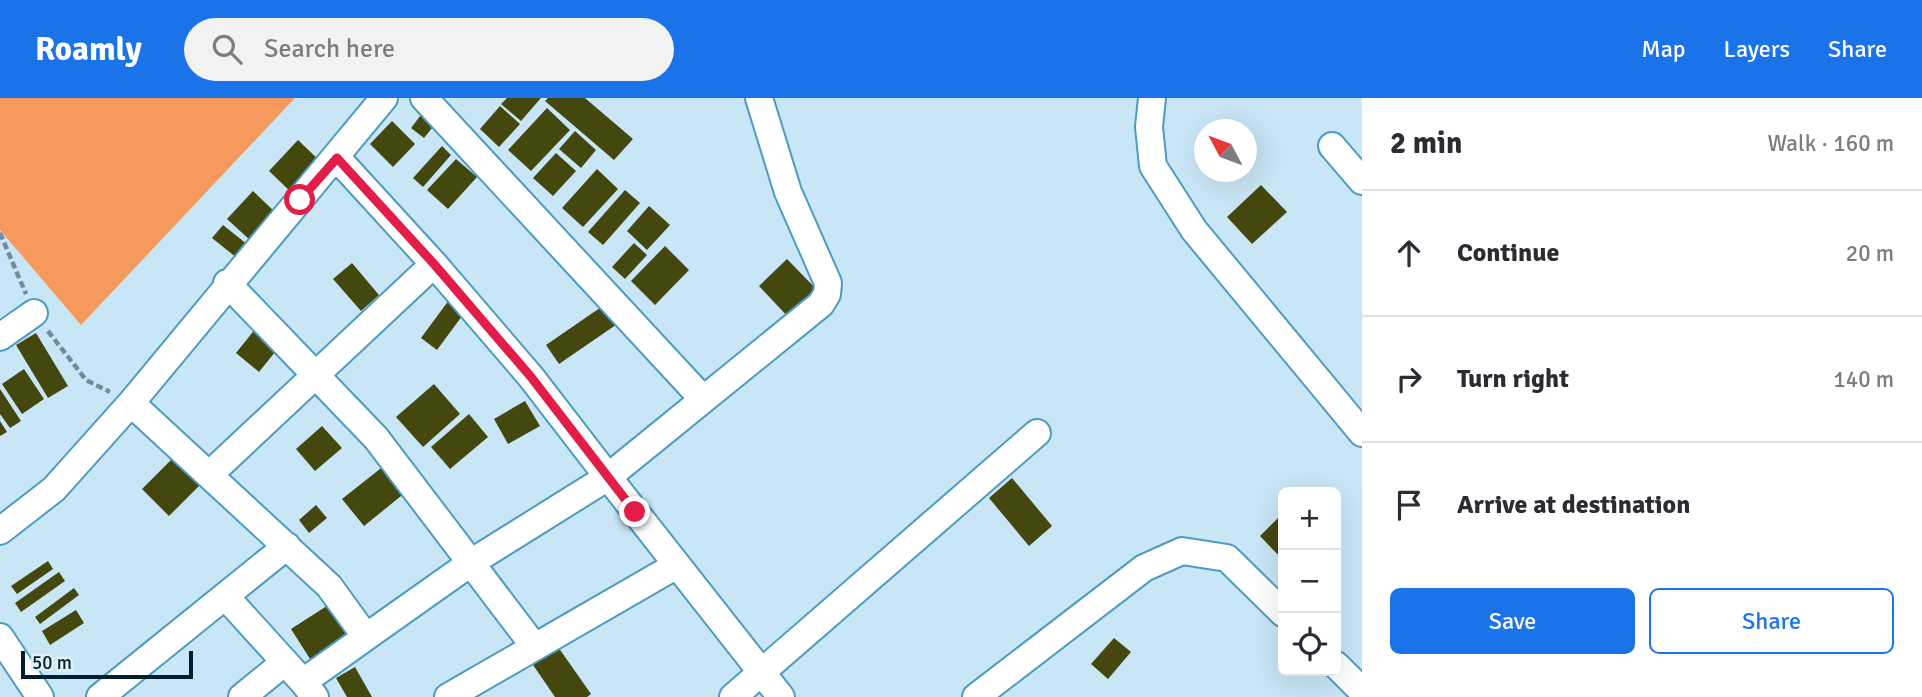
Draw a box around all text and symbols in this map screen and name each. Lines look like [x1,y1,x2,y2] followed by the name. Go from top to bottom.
[184,18,674,81] search box
[35,29,142,70] text: Roamly
[208,30,246,68] icon: search
[264,33,395,65] text: Search here
[1641,34,1686,64] text: Map
[1724,34,1790,64] text: Layers
[1828,34,1887,64] text: Share
[1194,119,1257,182] north arrow
[1390,125,1462,162] text: 2 min
[1768,129,1894,158] text: Walk · 160 m
[284,184,315,215] route start
[1390,234,1428,272] icon: ahead
[1457,237,1559,269] text: Continue
[1846,239,1894,268] text: 20 m
[1390,360,1428,398] icon: right
[1457,363,1569,395] text: Turn right
[1833,365,1894,394] text: 140 m
[1390,486,1428,524] icon: arrive
[1278,487,1341,676] map controls
[1278,487,1341,550] button: +
[1457,489,1690,521] text: Arrive at destination
[619,496,650,527] route end
[1278,550,1341,613] button: −
[1390,588,1635,654] button: Save
[1649,588,1894,654] button: Share
[1278,613,1341,676] button: locate
[21,648,192,680] scale bar
[32,651,72,675] text: 50 m

